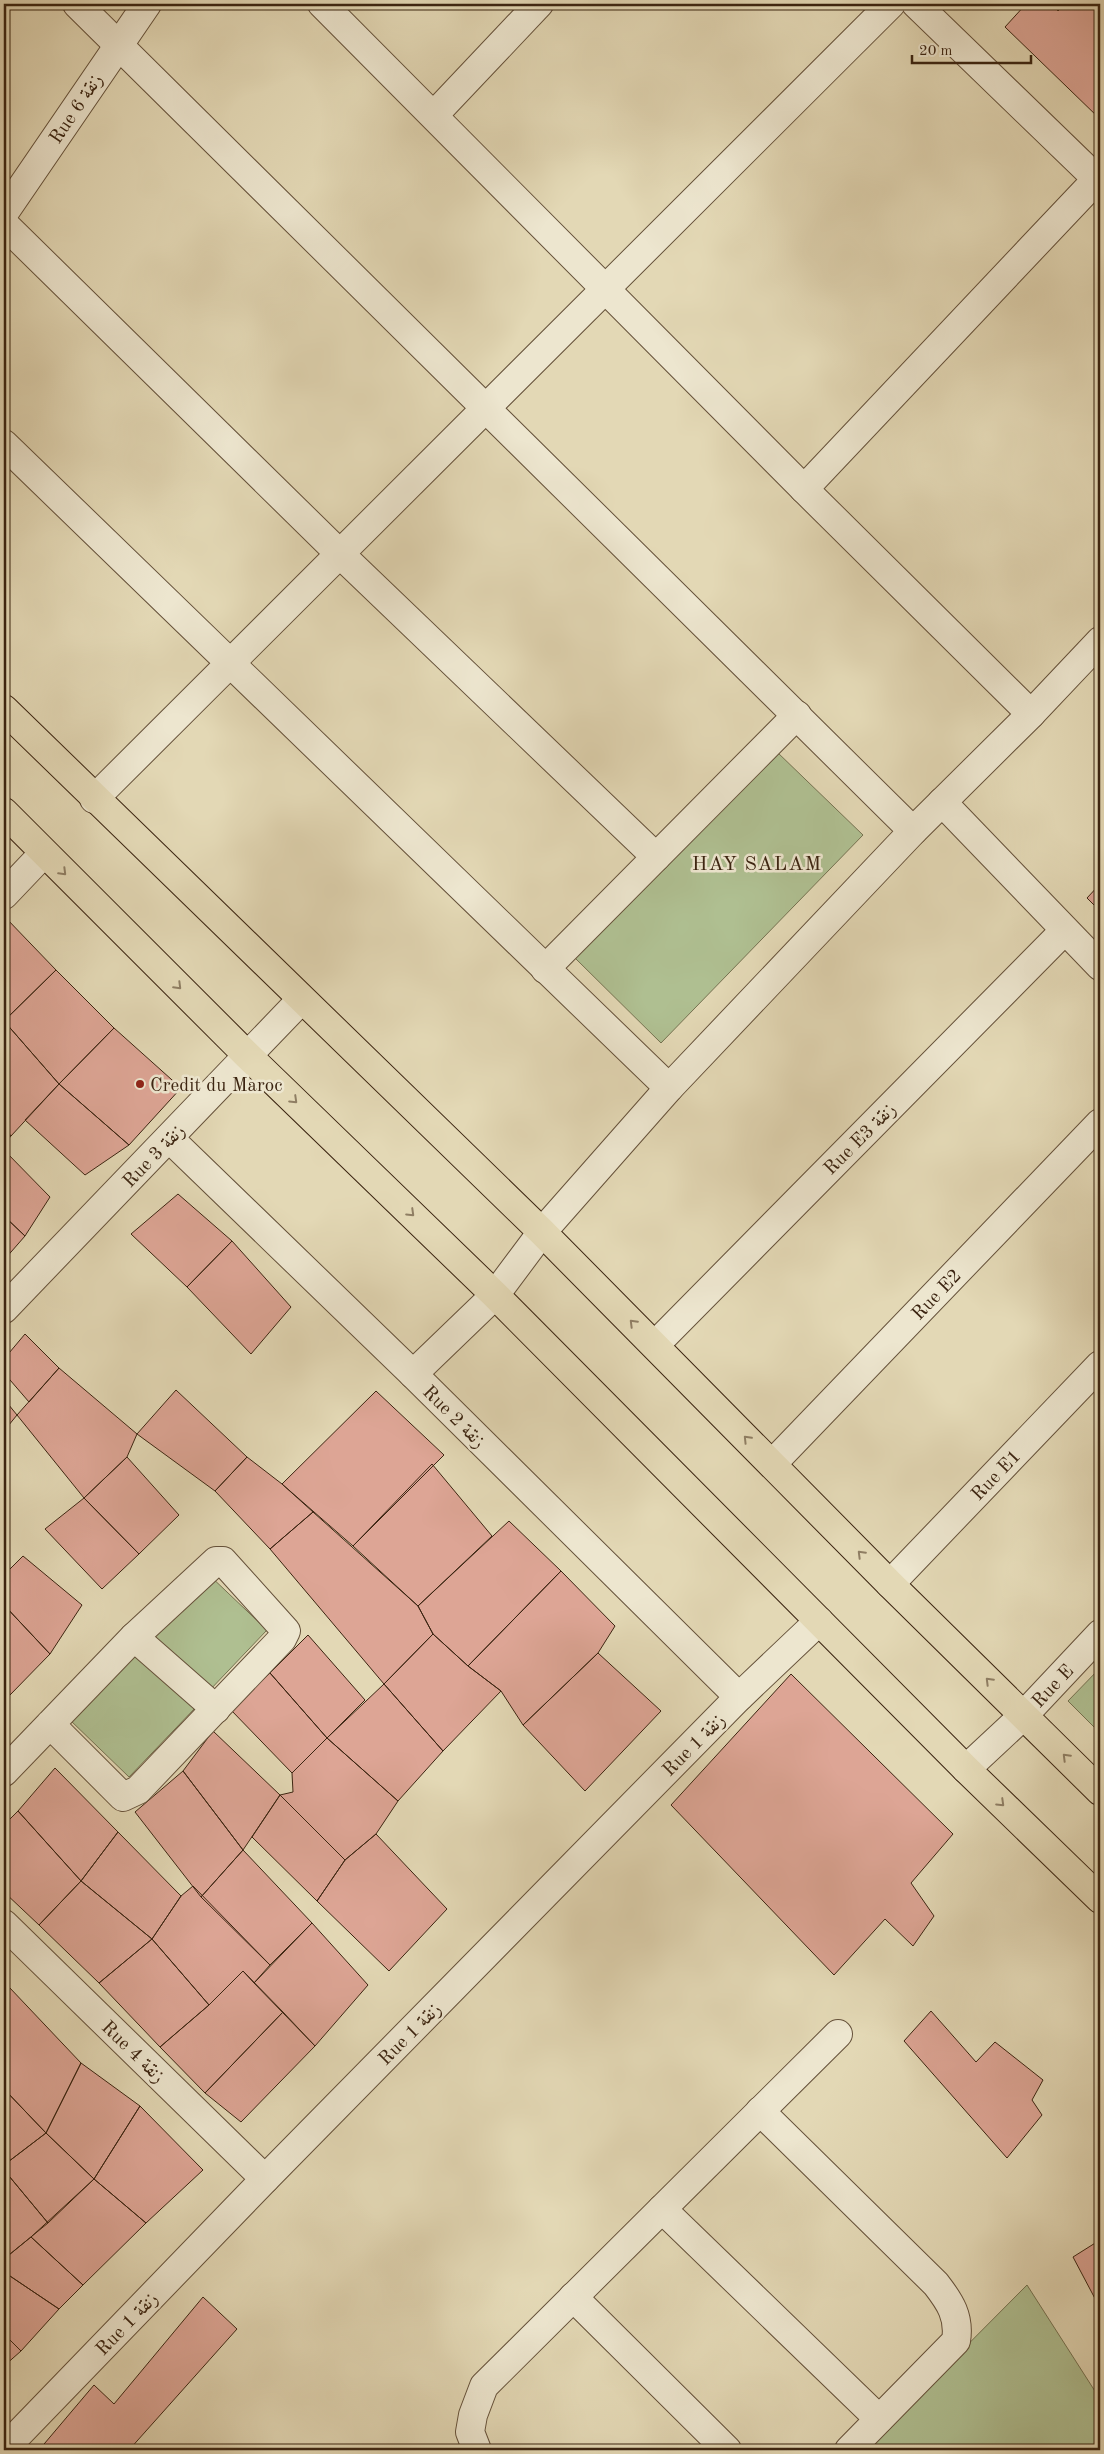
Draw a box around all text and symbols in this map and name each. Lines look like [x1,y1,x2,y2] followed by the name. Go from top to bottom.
[912,32,1030,64] scale bar
[919,44,953,59] text: 20 m
[47,71,107,148] street label: Rue 6 زنقة
[692,855,822,875] district label: HAY SALAM
[57,866,66,875] one-way arrow
[172,981,181,990] one-way arrow
[150,1077,282,1096] place label: Credit du Maroc
[134,1078,146,1090] marker: Credit du Maroc
[288,1094,297,1103] one-way arrow
[821,1100,900,1179] street label: Rue E3 زنقة
[120,1121,189,1192] street label: Rue 3 زنقة
[405,1207,414,1216] one-way arrow
[909,1267,966,1325] street label: Rue E2
[630,1320,639,1329] one-way arrow
[418,1383,488,1453] street label: Rue 2 زنقة
[744,1435,753,1444] one-way arrow
[969,1447,1025,1505] street label: Rue E1
[858,1551,867,1560] one-way arrow
[1029,1662,1078,1712] street label: Rue E
[986,1678,995,1687] one-way arrow
[660,1711,730,1781] street label: Rue 1 زنقة
[1062,1753,1071,1762] one-way arrow
[995,1797,1004,1806] one-way arrow
[376,2000,446,2070] street label: Rue 1 زنقة
[97,2018,168,2087] street label: Rue 4 زنقة
[93,2289,162,2360] street label: Rue 1 زنقة

